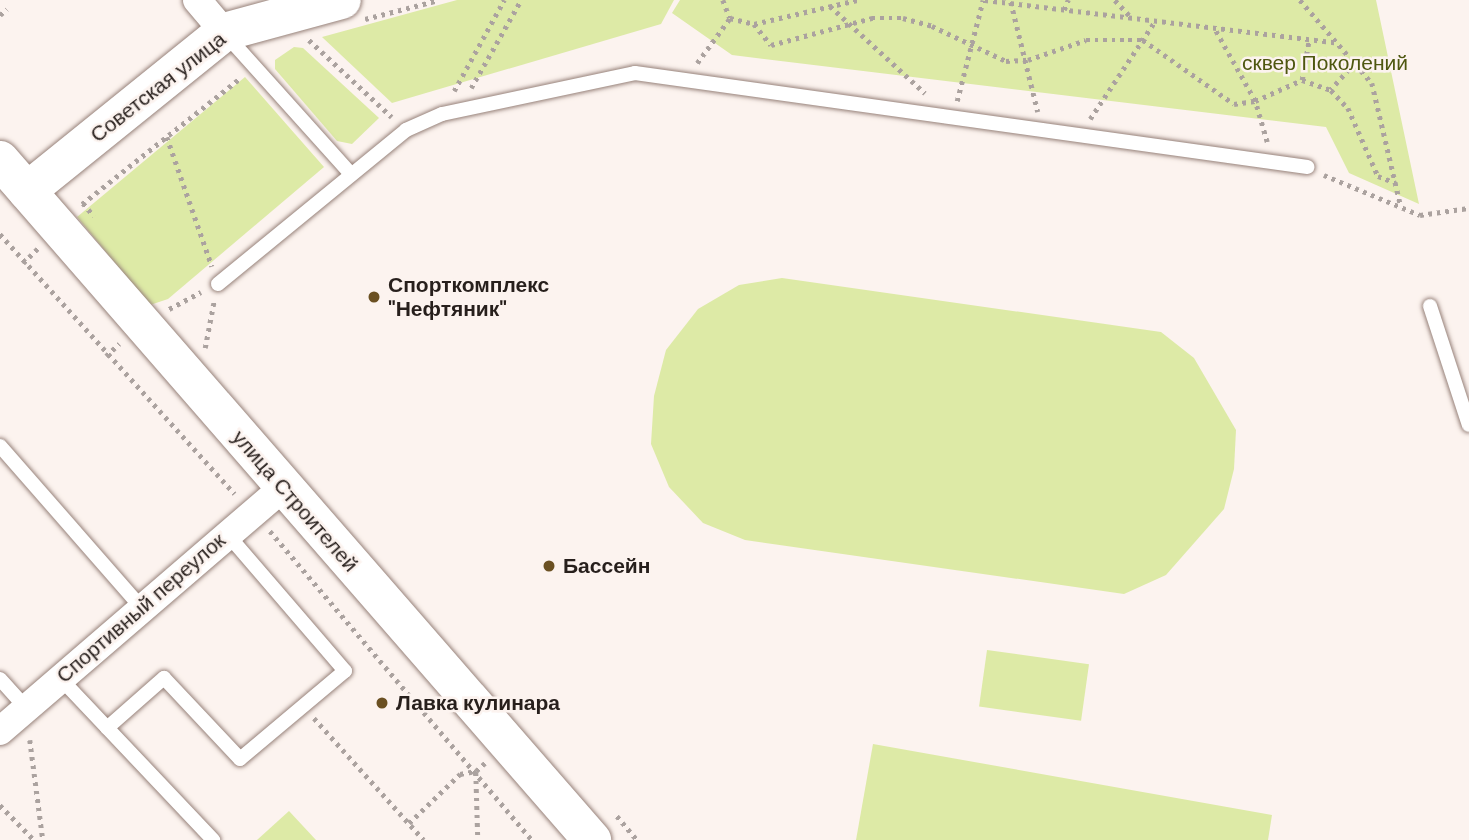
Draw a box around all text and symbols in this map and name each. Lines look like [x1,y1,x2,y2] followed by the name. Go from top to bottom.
[85,26,231,148] street label: Советская улица
[1242,50,1408,76] park label: сквер Поколений
[388,272,549,322] place label: Спорткомплекс "Нефтяник"
[366,289,382,305] marker: Спорткомплекс "Нефтяник"
[227,425,363,577] street label: улица Строителей
[51,528,231,688] street label: Спортивный переулок
[563,553,650,579] place label: Бассейн
[541,558,557,574] marker: Бассейн
[396,690,560,716] place label: Лавка кулинара
[374,695,390,711] marker: Лавка кулинара

